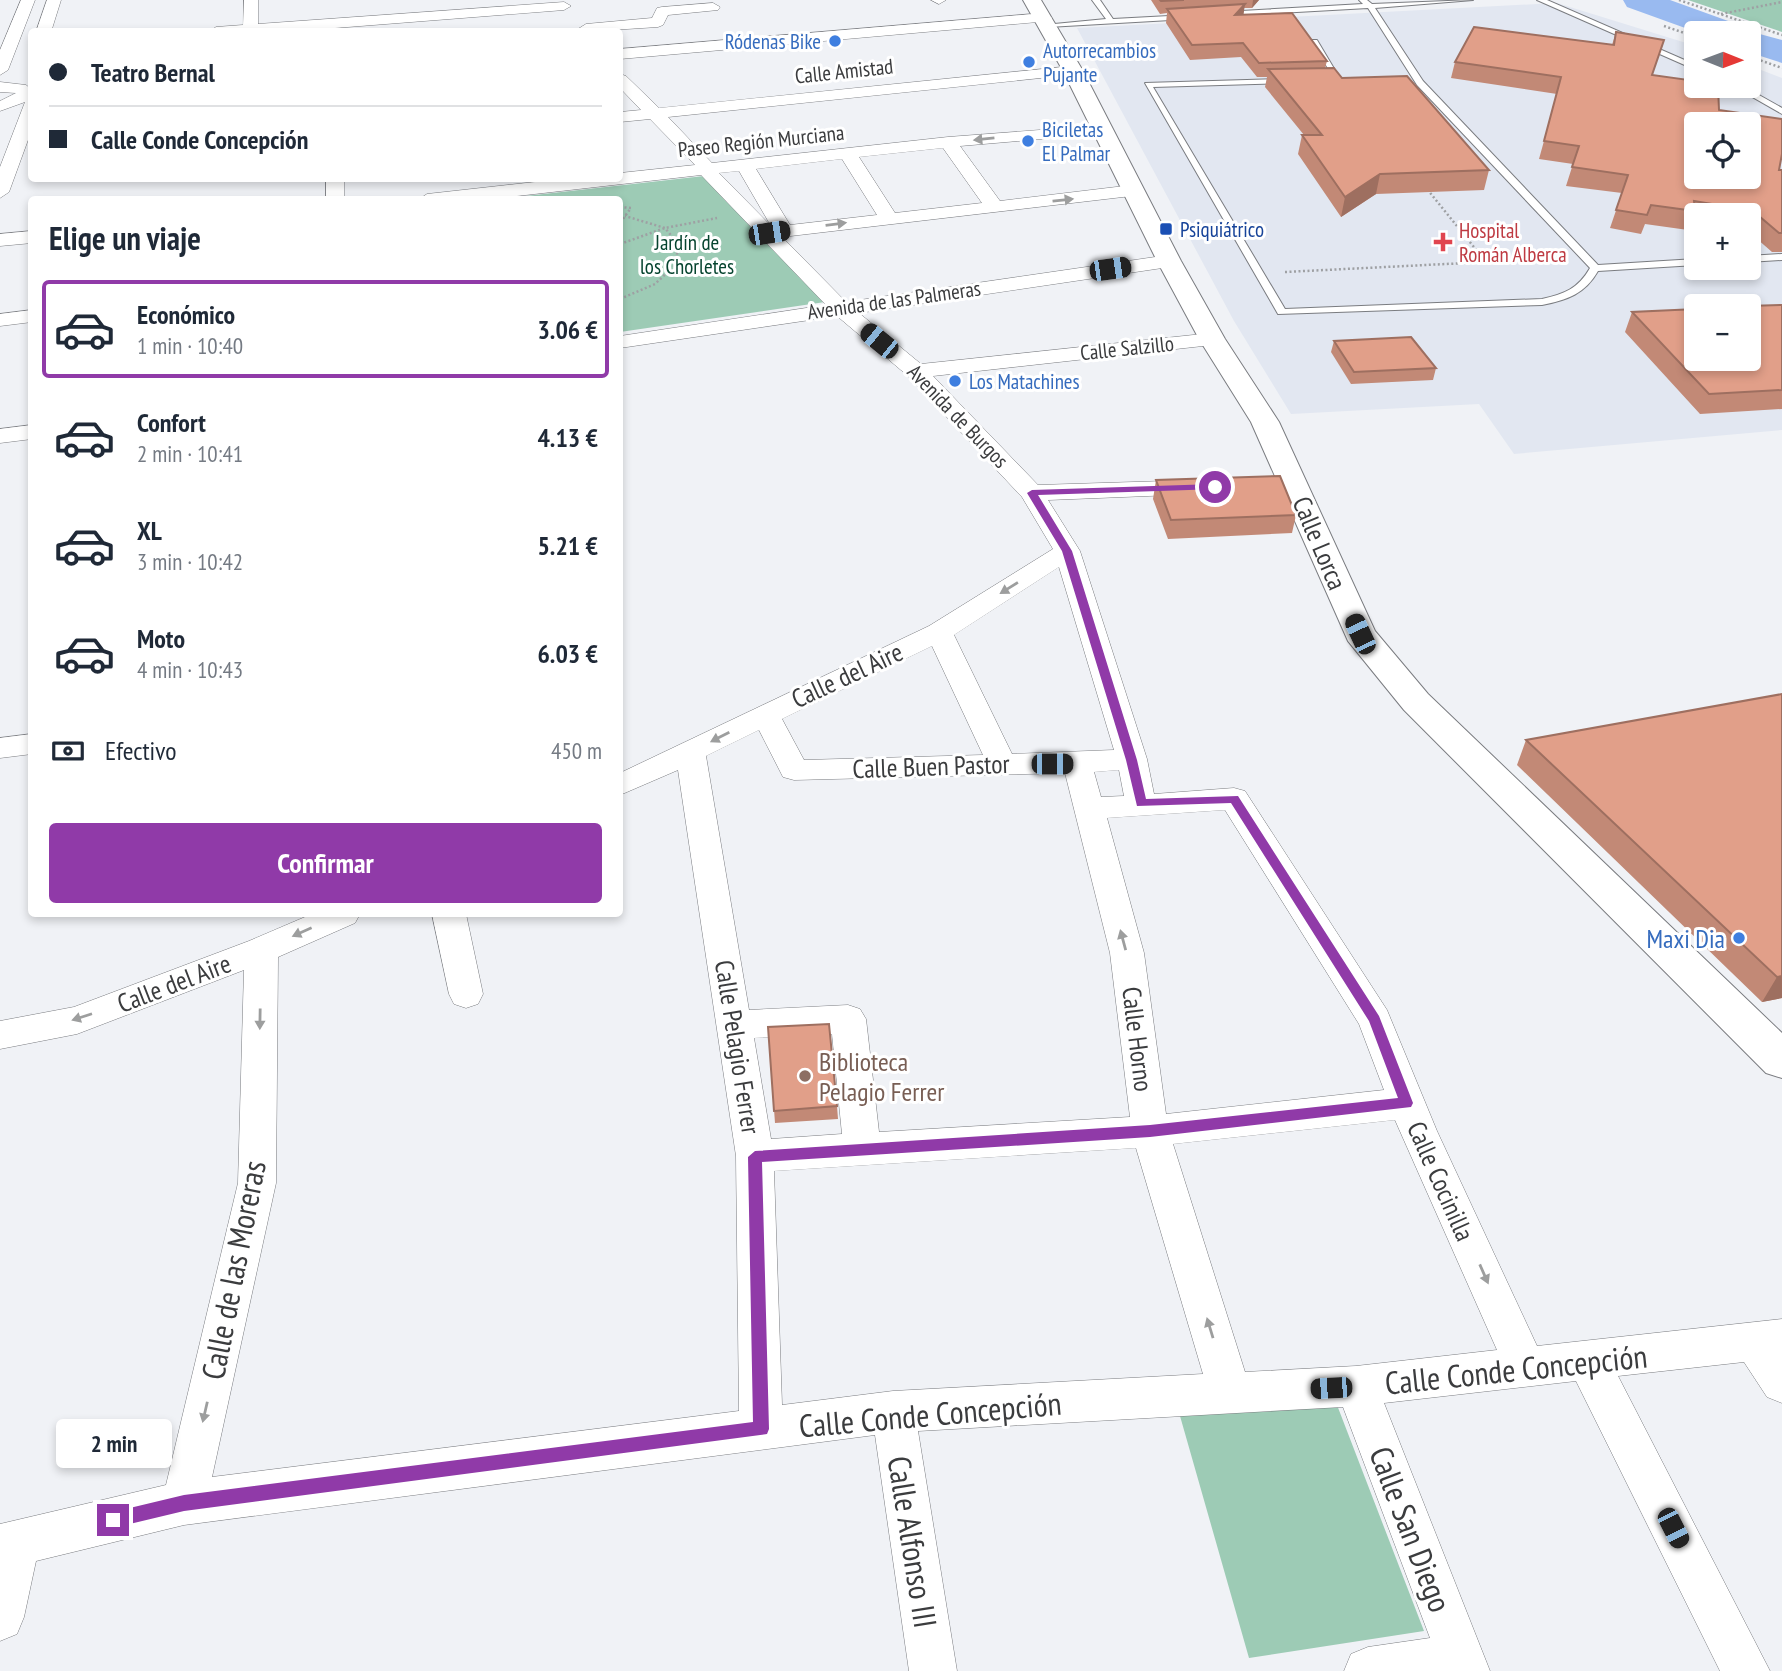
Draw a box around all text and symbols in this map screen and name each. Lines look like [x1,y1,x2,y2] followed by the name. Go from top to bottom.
[1684,21,1760,98] north arrow
[1684,21,1761,371] map controls
[725,28,821,55] place label: Ródenas Bike
[827,33,843,49] marker: Ródenas Bike
[1043,37,1156,88] place label: Autorrecambios Pujante
[794,52,894,90] street label: Calle Amistad
[1021,54,1037,70] marker: Autorrecambios Pujante
[91,56,215,89] text: Teatro Bernal
[1684,112,1761,189] button: locate
[1042,116,1111,167] place label: Biciletas El Palmar
[677,119,845,163] street label: Paseo Región Murciana
[91,123,308,156] text: Calle Conde Concepción
[1020,133,1036,149] marker: Biciletas El Palmar
[973,134,995,145] one-way arrow
[1052,194,1074,205] one-way arrow
[1684,203,1761,280] button: +
[1180,216,1264,243] place label: Psiquiátrico
[49,217,201,259] text: Elige un viaje
[1459,217,1567,268] place label: Hospital Román Alberca
[747,219,792,247] car
[826,219,848,230] one-way arrow
[1158,221,1174,237] marker: Psiquiátrico
[640,229,734,280] park label: Jardín de los Chorletes
[1433,232,1453,252] marker: Hospital Román Alberca
[1088,256,1133,282] car
[806,274,982,326] street label: Avenida de las Palmeras
[1684,294,1761,371] button: −
[53,298,116,361] icon: car
[137,298,235,331] text: Económico
[537,313,598,346] text: 3.06 €
[857,320,902,362] car
[1079,330,1175,366] street label: Calle Salzillo
[137,331,243,360] text: 1 min · 10:40
[902,358,1014,474] street label: Avenida de Burgos
[969,368,1080,395] place label: Los Matachines
[947,373,963,389] marker: Los Matachines
[53,406,116,469] icon: car
[137,406,206,439] text: Confort
[537,421,598,454] text: 4.13 €
[137,439,243,468] text: 2 min · 10:41
[1199,471,1231,503] route start
[1286,491,1354,595] street label: Calle Lorca
[53,514,116,577] icon: car
[137,514,162,547] text: XL
[537,529,598,562] text: 5.21 €
[137,547,243,576] text: 3 min · 10:42
[1000,581,1019,594] one-way arrow
[1342,611,1379,657] car
[53,622,116,685] icon: car
[137,622,185,655] text: Moto
[786,635,908,715] street label: Calle del Aire
[537,637,598,670] text: 6.03 €
[137,655,243,684] text: 4 min · 10:43
[710,730,730,742] one-way arrow
[49,732,87,770] icon: cash
[105,734,177,767] text: Efectivo
[551,736,602,765] text: 450 m
[852,747,1010,785] street label: Calle Buen Pastor
[1032,754,1074,775] car
[49,823,602,903] button: Confirmar
[1646,922,1725,955] place label: Maxi Dia
[292,926,312,938] one-way arrow
[1117,929,1128,951] one-way arrow
[1731,930,1747,946] marker: Maxi Dia
[113,946,235,1020] street label: Calle del Aire
[708,958,768,1136] street label: Calle Pelagio Ferrer
[1115,985,1161,1093] street label: Calle Horno
[254,1008,266,1030] one-way arrow
[72,1012,93,1023] one-way arrow
[819,1045,944,1108] place label: Biblioteca Pelagio Ferrer
[797,1068,813,1084] marker: Biblioteca Pelagio Ferrer
[1400,1116,1482,1246] street label: Calle Cocinilla
[191,1157,275,1383] street label: Calle de las Moreras
[1478,1264,1489,1284] one-way arrow
[1204,1317,1214,1338] one-way arrow
[1383,1334,1649,1404] street label: Calle Conde Concepción
[1310,1376,1353,1400] car
[797,1382,1063,1446] street label: Calle Conde Concepción
[199,1401,210,1423] one-way arrow
[55,1418,171,1468] callout: 2 min
[91,1429,137,1458] text: 2 min
[1360,1440,1462,1618] street label: Calle San Diego
[879,1453,947,1631] street label: Calle Alfonso III
[97,1504,129,1536] route end
[1655,1505,1692,1551] car

